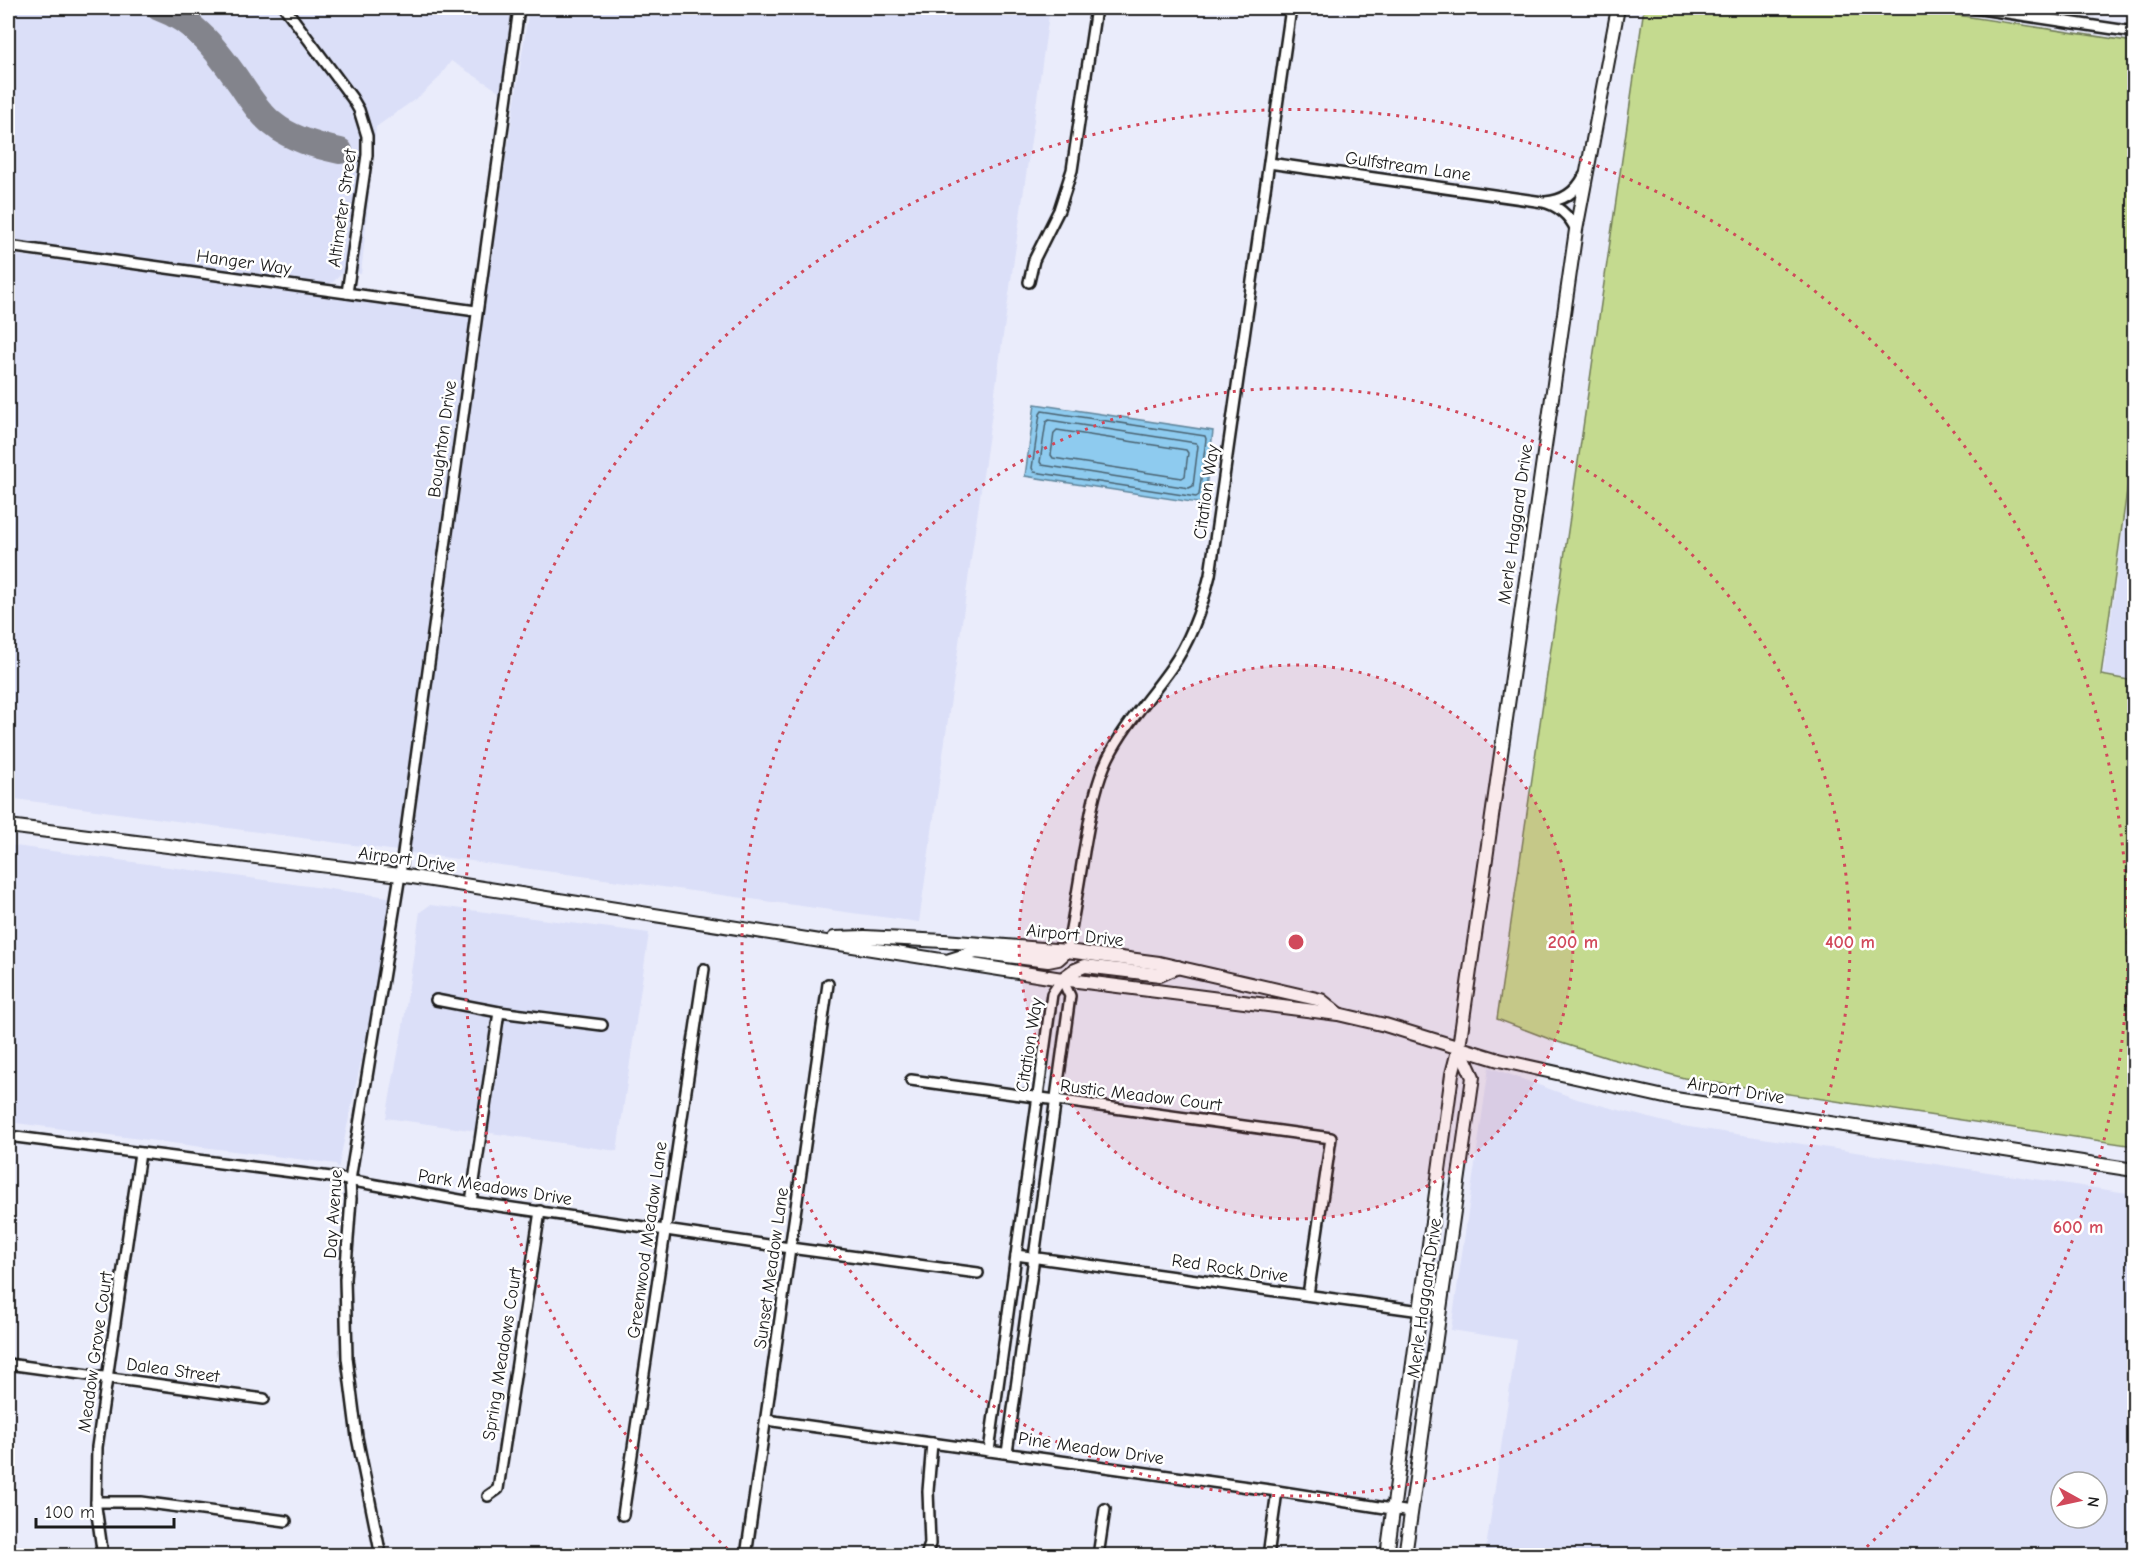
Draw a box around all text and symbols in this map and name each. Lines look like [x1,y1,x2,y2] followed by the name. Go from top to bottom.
[324,147,361,269] street label: Altimeter Street
[1344,147,1472,186] street label: Gulfstream Lane
[195,245,294,280] street label: Hanger Way
[424,379,461,499] street label: Boughton Drive
[1189,442,1224,541] street label: Citation Way
[1494,442,1537,606] street label: Merle Haggard Drive
[357,842,457,877] street label: Airport Drive
[1025,920,1125,951] street label: Airport Drive
[1286,932,1306,952] centre of rings
[1548,932,1598,953] text: 200 m
[1825,932,1875,953] text: 400 m
[1012,995,1047,1094] street label: Citation Way
[1686,1072,1786,1109] street label: Airport Drive
[1059,1075,1224,1116] street label: Rustic Meadow Court
[623,1140,672,1340] street label: Greenwood Meadow Lane
[416,1165,574,1210] street label: Park Meadows Drive
[320,1169,347,1259] street label: Day Avenue
[750,1186,793,1350] street label: Sunset Meadow Lane
[1403,1216,1446,1380] street label: Merle Haggard Drive
[2053,1217,2103,1238] text: 600 m
[1170,1250,1289,1287] street label: Red Rock Drive
[478,1265,527,1442] street label: Spring Meadows Court
[74,1269,117,1434] street label: Meadow Grove Court
[125,1354,222,1388] street label: Dalea Street
[1017,1428,1165,1469] street label: Pine Meadow Drive
[2049,1470,2109,1530] north arrow
[36,1491,174,1529] scale bar
[2083,1496,2103,1508] text: N
[45,1502,95,1523] text: 100 m

